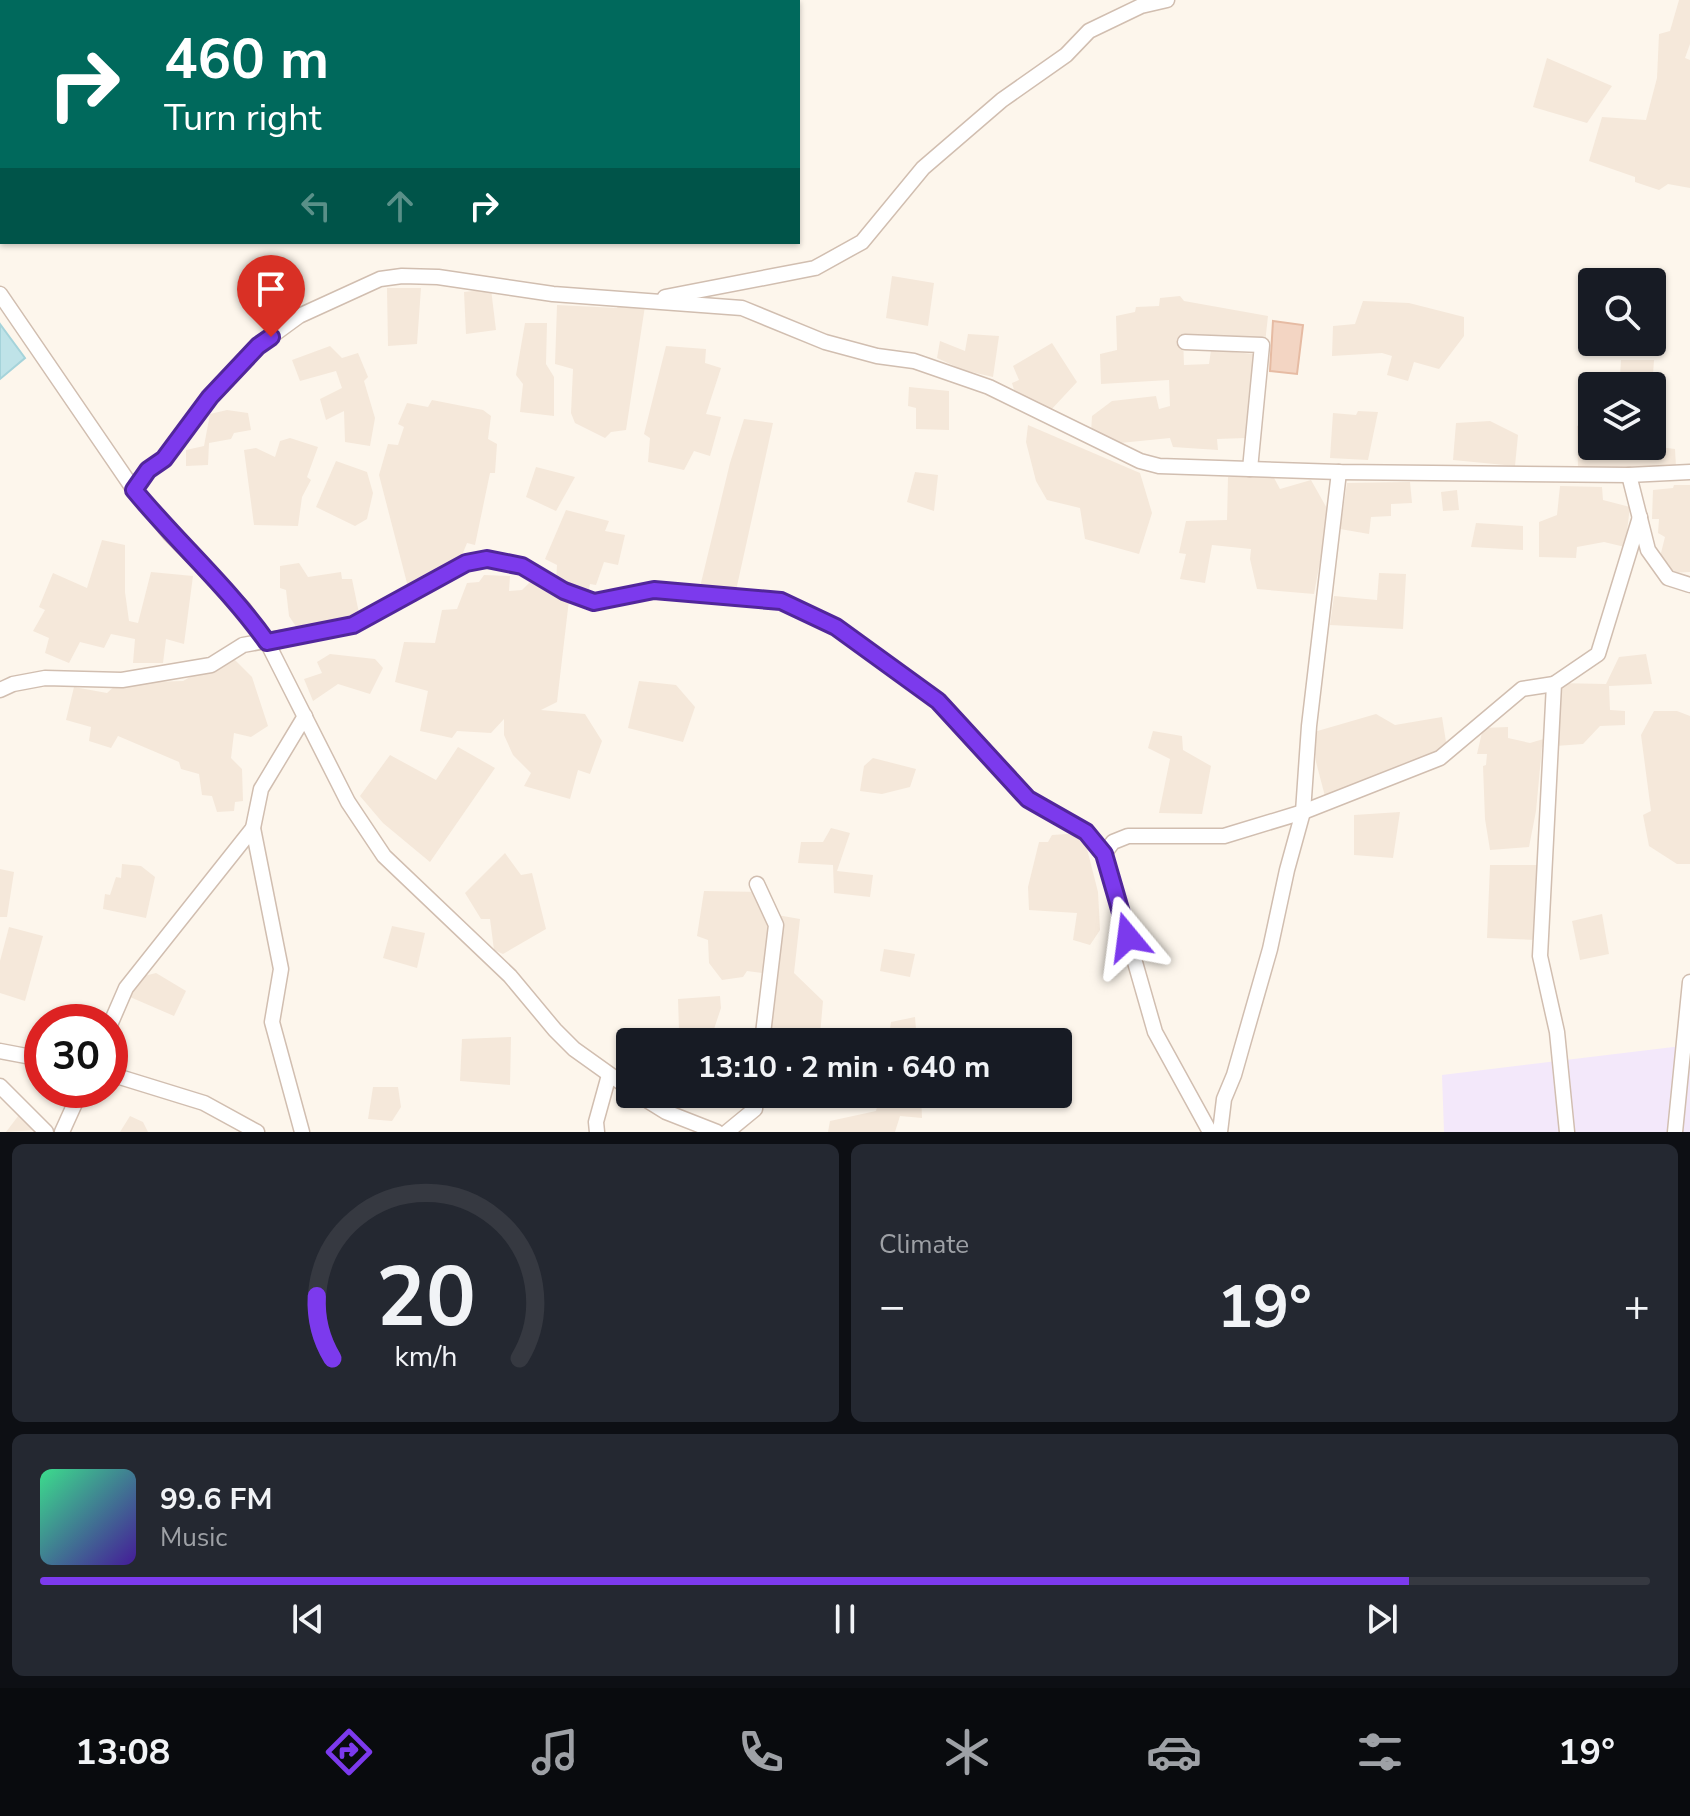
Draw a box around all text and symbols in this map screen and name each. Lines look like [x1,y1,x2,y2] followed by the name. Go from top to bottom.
[164,21,329,98] text: 460 m
[32,32,136,136] icon: right
[164,94,321,143] text: Turn right
[294,184,338,228] icon: left
[378,184,422,228] icon: ahead
[462,184,506,228] icon: right
[237,255,305,337] pin
[249,267,293,311] icon: arrive
[1578,268,1666,460] map controls
[1578,268,1666,356] button: search
[1578,372,1666,460] button: layers
[1086,895,1170,979] position arrow
[24,1004,128,1108] speed limit sign: 30
[698,1047,990,1088] text: 13:10 · 2 min · 640 m
[879,1227,969,1262] text: Climate
[376,1241,475,1354] text: 20
[1217,1266,1312,1348] text: 19°
[879,1277,905,1337] text: −
[1624,1277,1650,1337] text: +
[394,1337,457,1376] text: km/h
[160,1479,272,1520] text: 99.6 FM
[160,1520,227,1555] text: Music
[286,1597,330,1641] icon: previous
[823,1597,867,1641] icon: pause
[1360,1597,1404,1641] icon: next
[321,1724,377,1780] icon: directions
[527,1724,583,1780] icon: music
[733,1724,789,1780] icon: phone
[939,1724,995,1780] icon: climate
[1146,1724,1202,1780] icon: car
[1352,1724,1408,1780] icon: filters
[75,1728,170,1777] text: 13:08
[1558,1728,1615,1777] text: 19°

